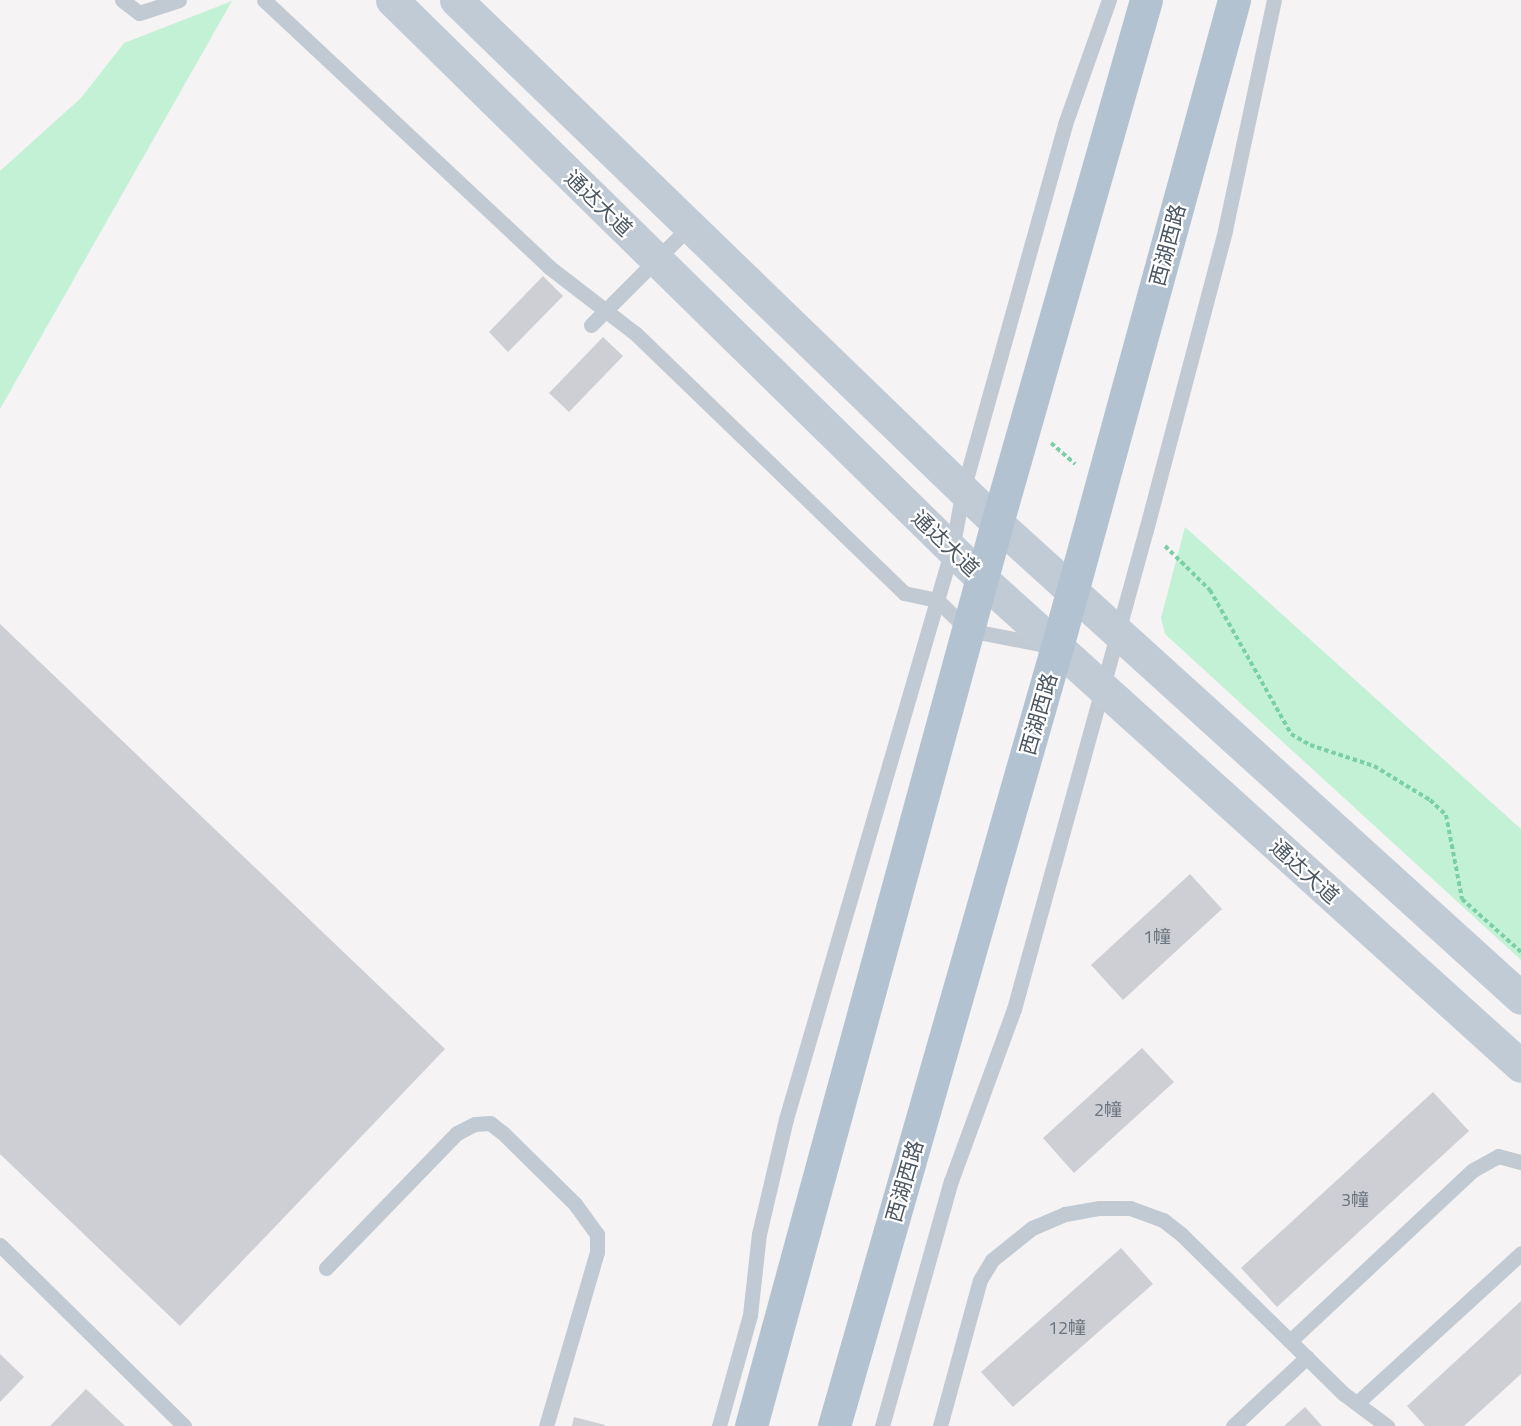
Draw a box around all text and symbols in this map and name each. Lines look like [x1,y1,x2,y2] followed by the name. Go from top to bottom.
[560,165,638,241] street label: 通达大道
[1144,201,1190,289] street label: 西湖西路
[907,505,985,581] street label: 通达大道
[1014,670,1062,758] street label: 西湖西路
[1265,834,1345,908] street label: 通达大道
[1143,926,1171,948] house number: 1幢
[1094,1099,1122,1121] house number: 2幢
[880,1137,928,1225] street label: 西湖西路
[1341,1189,1369,1211] house number: 3幢
[1048,1317,1086,1339] house number: 12幢

